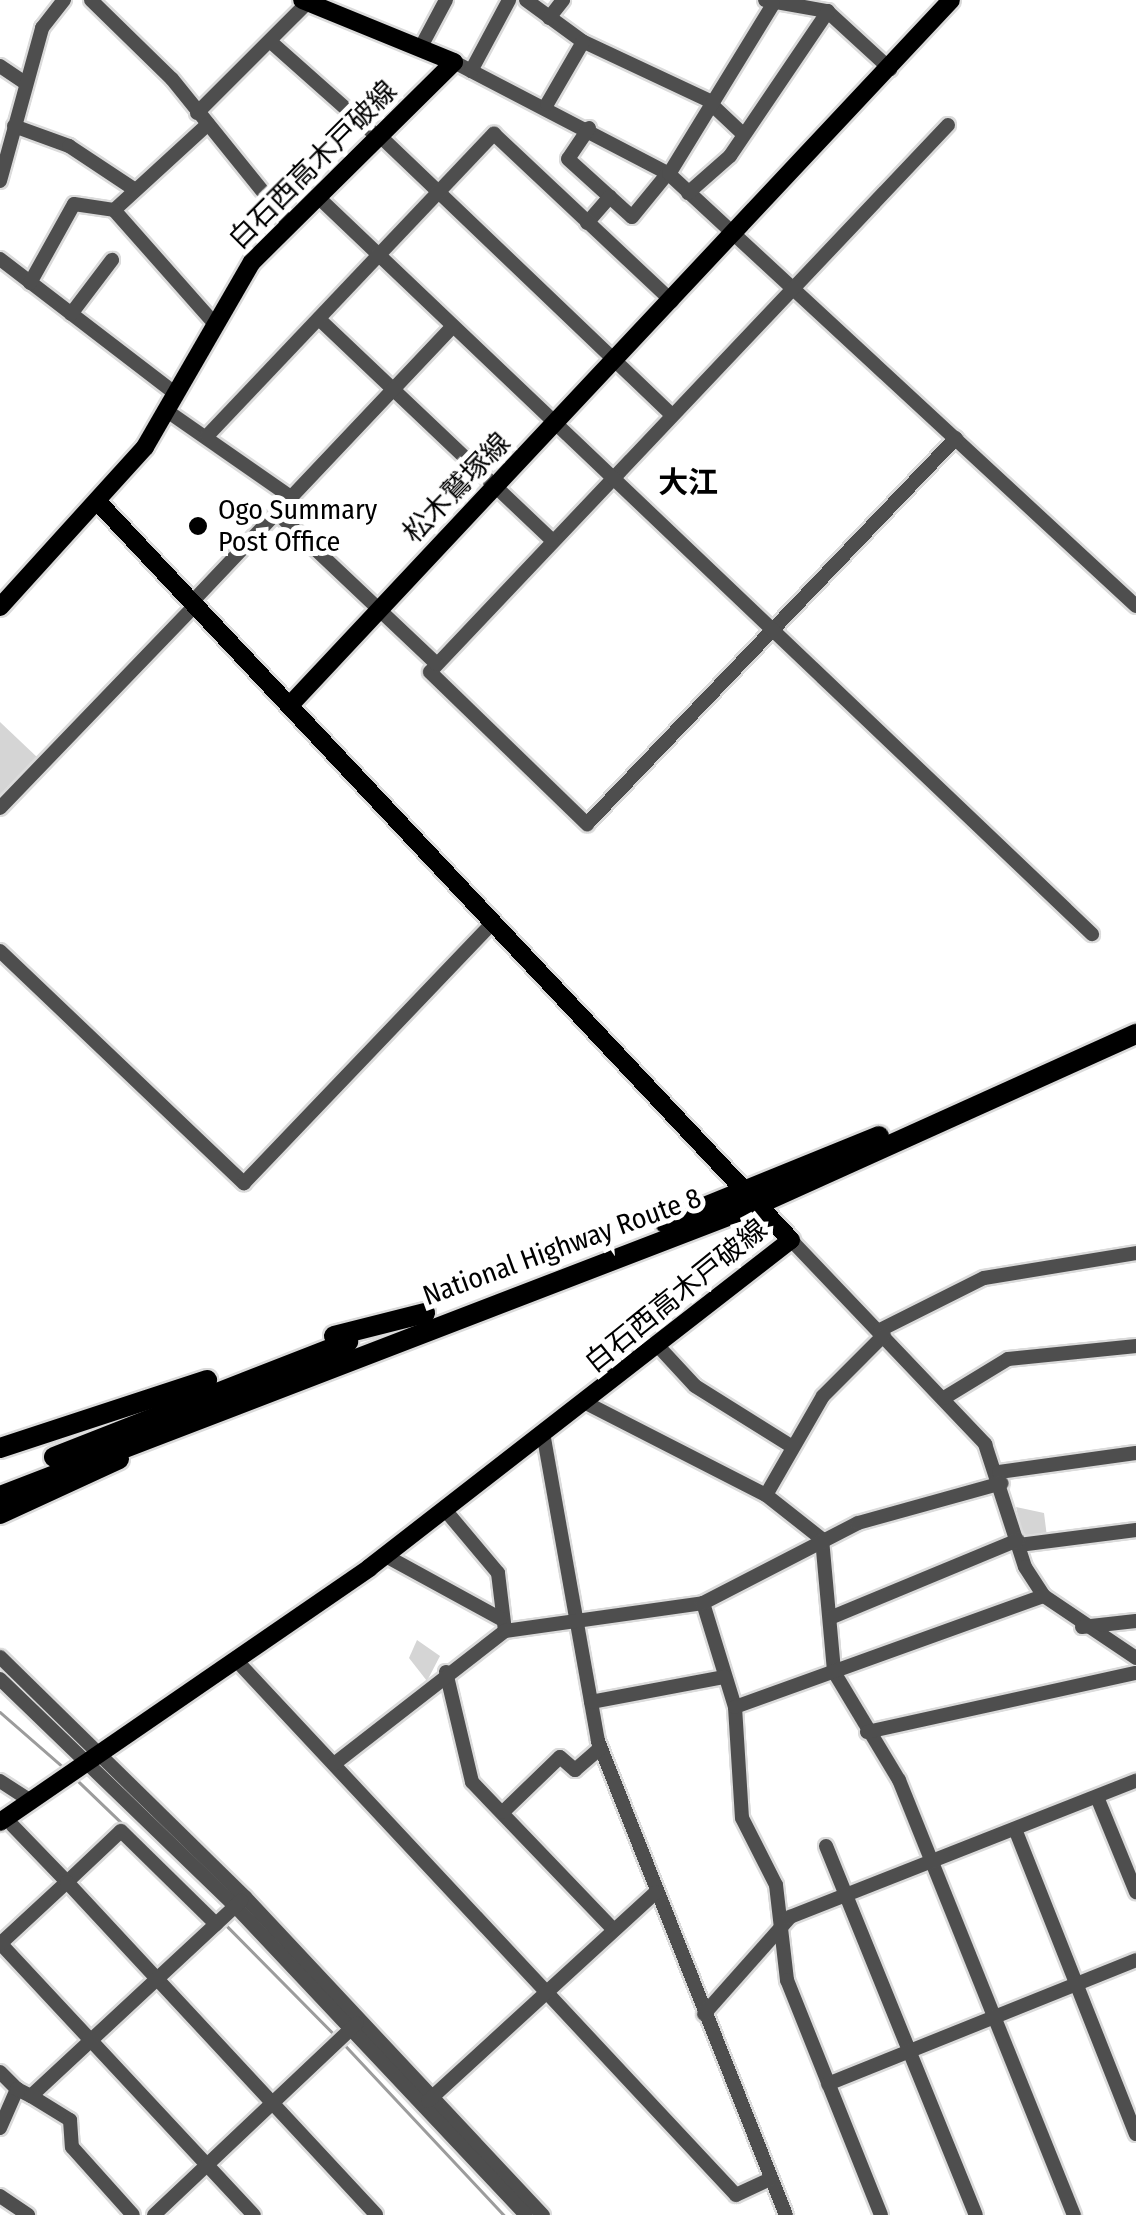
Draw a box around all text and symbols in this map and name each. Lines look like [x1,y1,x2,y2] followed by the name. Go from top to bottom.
[222,74,404,256] street label: 白石西高木戸破線
[396,426,518,550] street label: 松木鷲塚線
[658,465,718,501] district label: 大江
[218,493,377,559] place label: Ogo Summary Post Office
[187,515,209,537] marker: Ogo Summary Post Office
[418,1181,706,1313] street label: National Highway Route 8
[578,1212,774,1380] street label: 白石西高木戸破線

